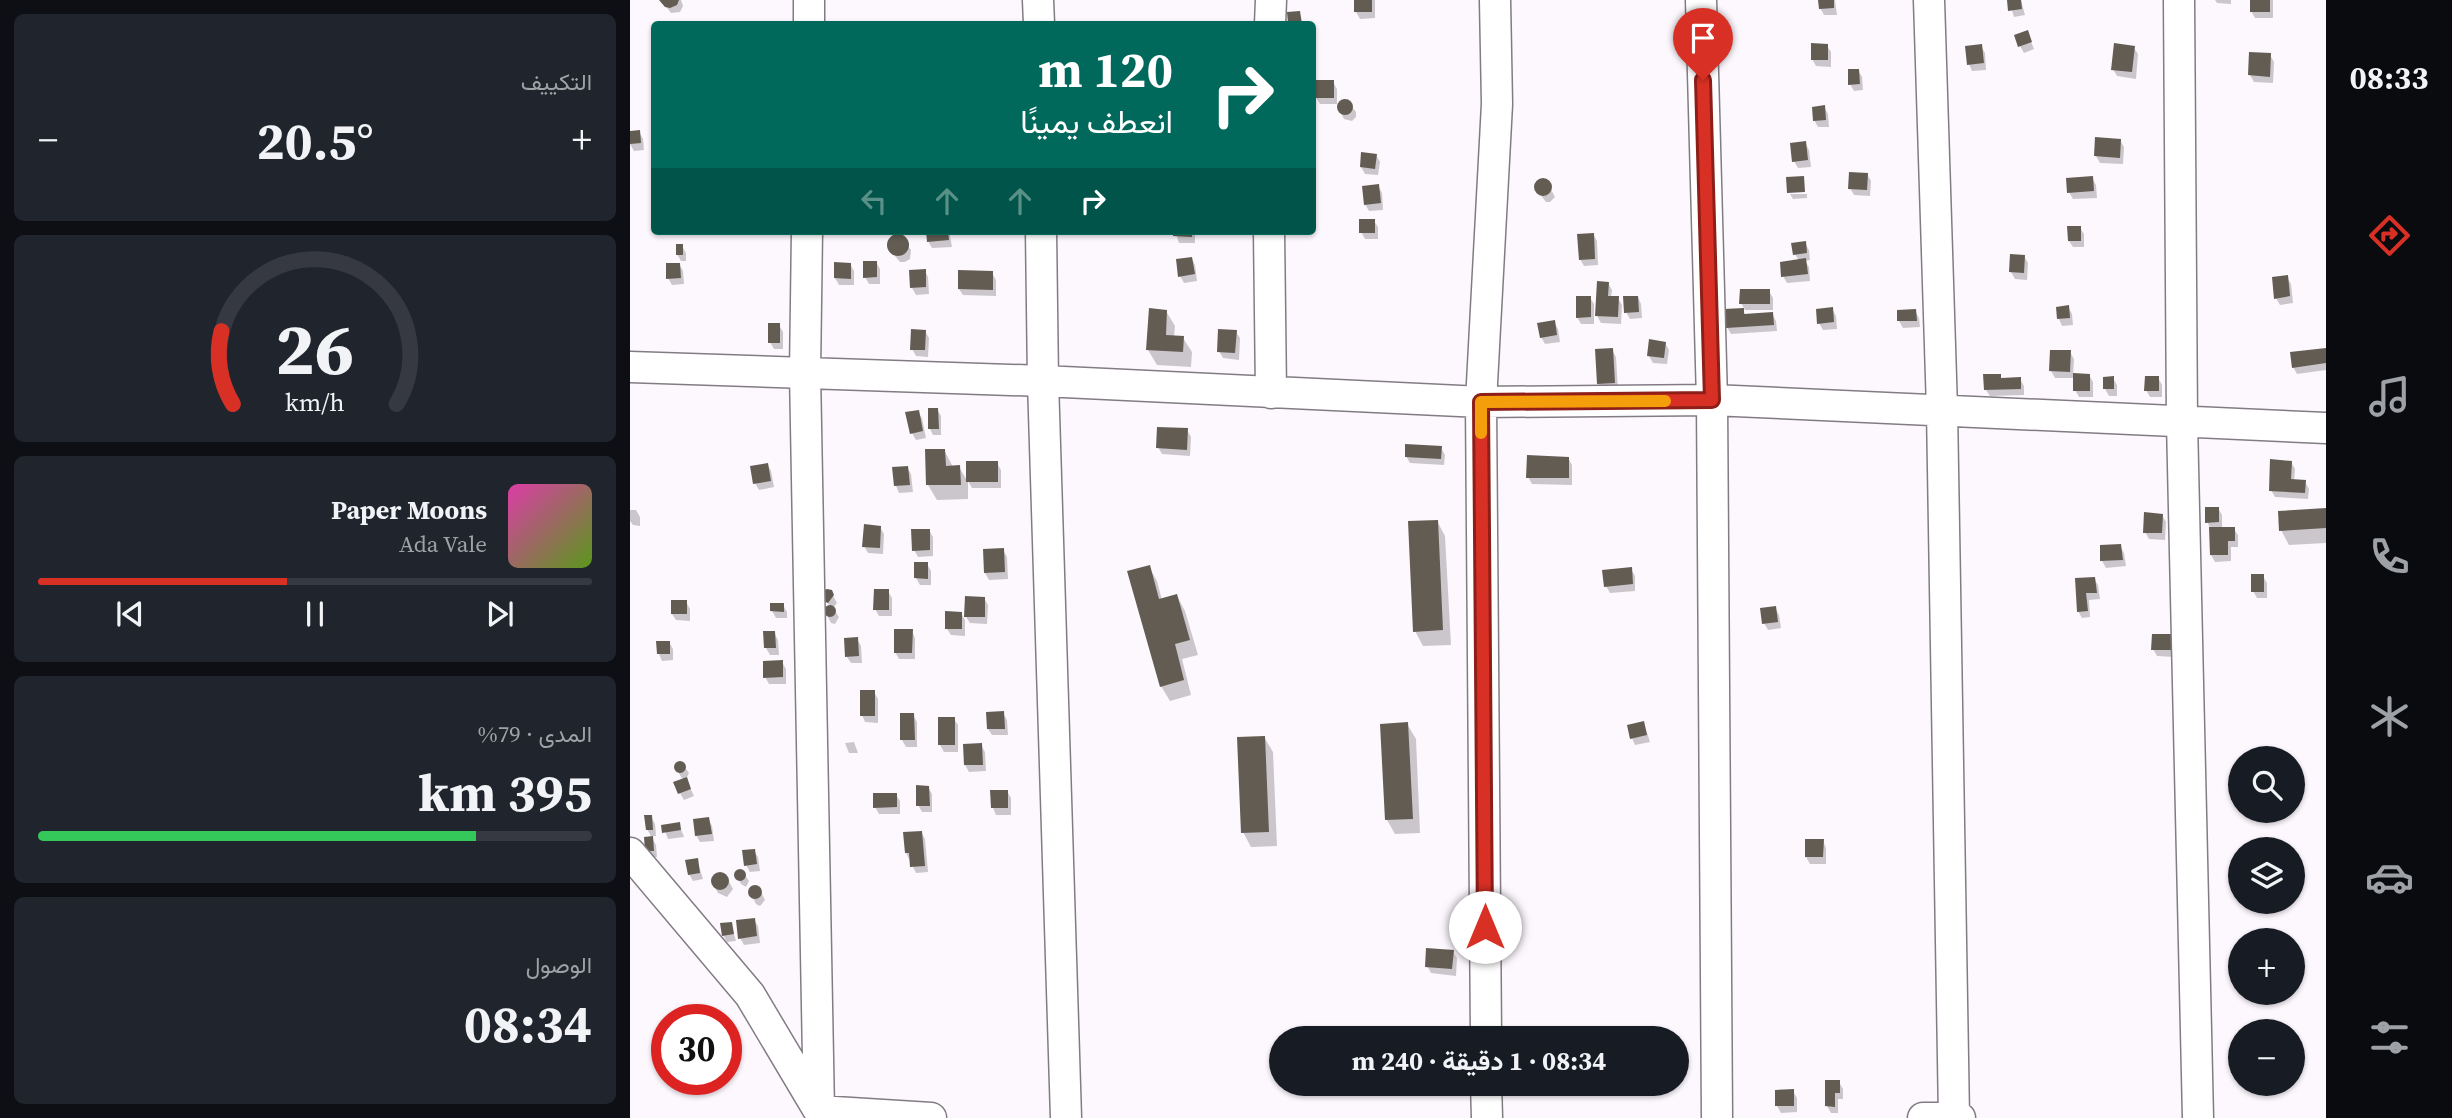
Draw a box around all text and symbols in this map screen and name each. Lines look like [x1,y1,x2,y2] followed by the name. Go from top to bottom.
[1673,8,1733,80] pin
[1684,19,1722,57] icon: arrive
[1038,36,1173,103] text: 120 m
[1197,49,1288,140] icon: right
[2350,56,2429,100] text: 08:33
[521,66,592,98] text: التكييف
[1020,100,1173,144] text: انعطف يمينًا
[256,105,374,176] text: 20.5°
[38,114,58,166] text: −
[572,114,592,166] text: +
[855,182,893,220] icon: left
[928,182,966,220] icon: ahead
[1001,182,1039,220] icon: ahead
[1074,182,1112,220] icon: right
[2365,211,2414,260] icon: directions
[276,300,354,399] text: 26
[2365,372,2414,421] icon: music
[285,385,345,419] text: km/h
[331,492,487,528] text: Paper Moons
[399,528,487,560] text: Ada Vale
[2365,532,2414,581] icon: phone
[111,595,149,633] icon: previous
[296,595,334,633] icon: pause
[481,595,519,633] icon: next
[2365,692,2414,741] icon: climate
[478,718,592,750] text: المدى · 79%
[2228,746,2305,1096] map controls
[2228,746,2305,823] button: search
[418,757,592,828] text: 395 km
[2228,837,2305,914] button: layers
[2365,853,2414,902] icon: car
[1448,890,1522,964] position arrow
[2228,928,2305,1005] button: +
[526,949,592,981] text: الوصول
[464,988,592,1059] text: 08:34
[651,1004,742,1095] speed limit sign: 30
[2365,1013,2414,1062] icon: filters
[2228,1019,2305,1096] button: −
[1352,1043,1606,1079] text: 08:34 · 1 دقيقة · 240 m

